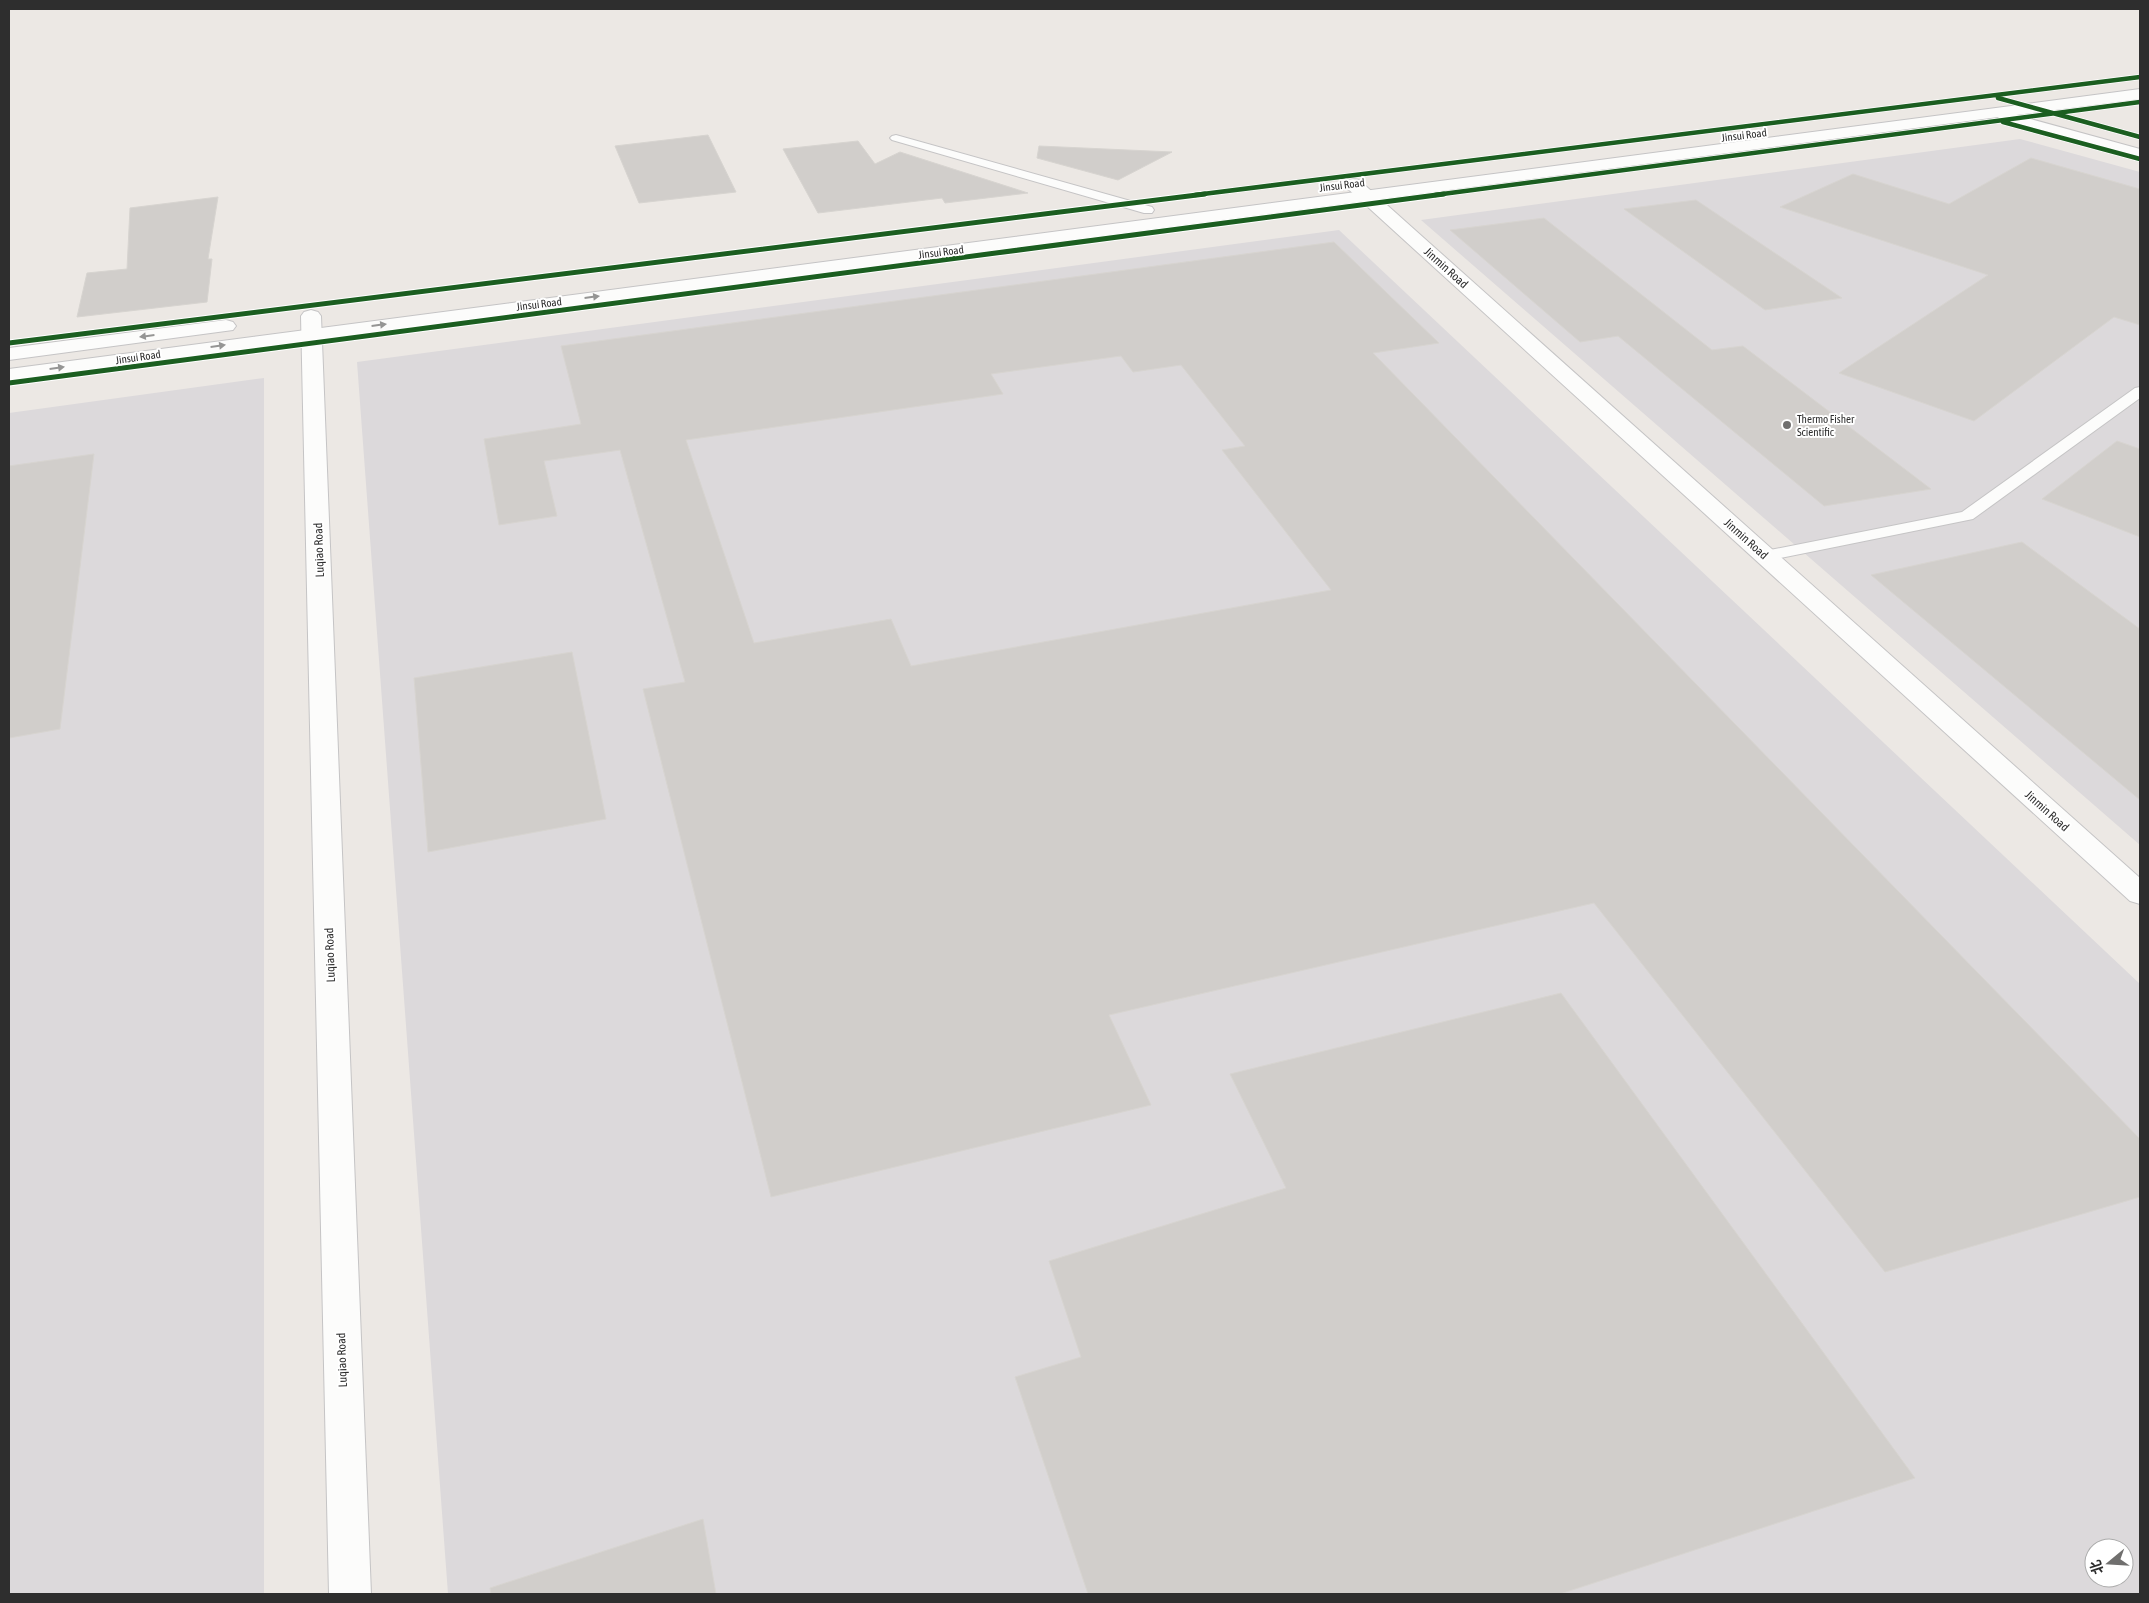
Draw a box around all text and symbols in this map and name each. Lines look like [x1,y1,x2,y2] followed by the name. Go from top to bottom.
[1721,126,1767,144] street label: Jinsui Road
[1319,176,1365,194] street label: Jinsui Road
[918,243,964,261] street label: Jinsui Road
[1421,245,1471,291] street label: Jinmin Road
[585,293,601,301] one-way arrow
[516,295,562,313] street label: Jinsui Road
[371,321,387,329] one-way arrow
[139,332,155,340] one-way arrow
[210,342,226,350] one-way arrow
[115,348,161,366] street label: Jinsui Road
[49,364,65,372] one-way arrow
[1797,413,1855,438] place label: Thermo Fisher Scientific
[1781,419,1793,431] marker: Thermo Fisher Scientific
[1721,516,1771,562] street label: Jinmin Road
[311,522,327,578] street label: Luqiao Road
[2022,788,2072,834] street label: Jinmin Road
[322,927,338,983] street label: Luqiao Road
[334,1332,350,1388] street label: Luqiao Road
[2084,1538,2134,1588] north arrow
[2087,1558,2106,1576] text: 北

